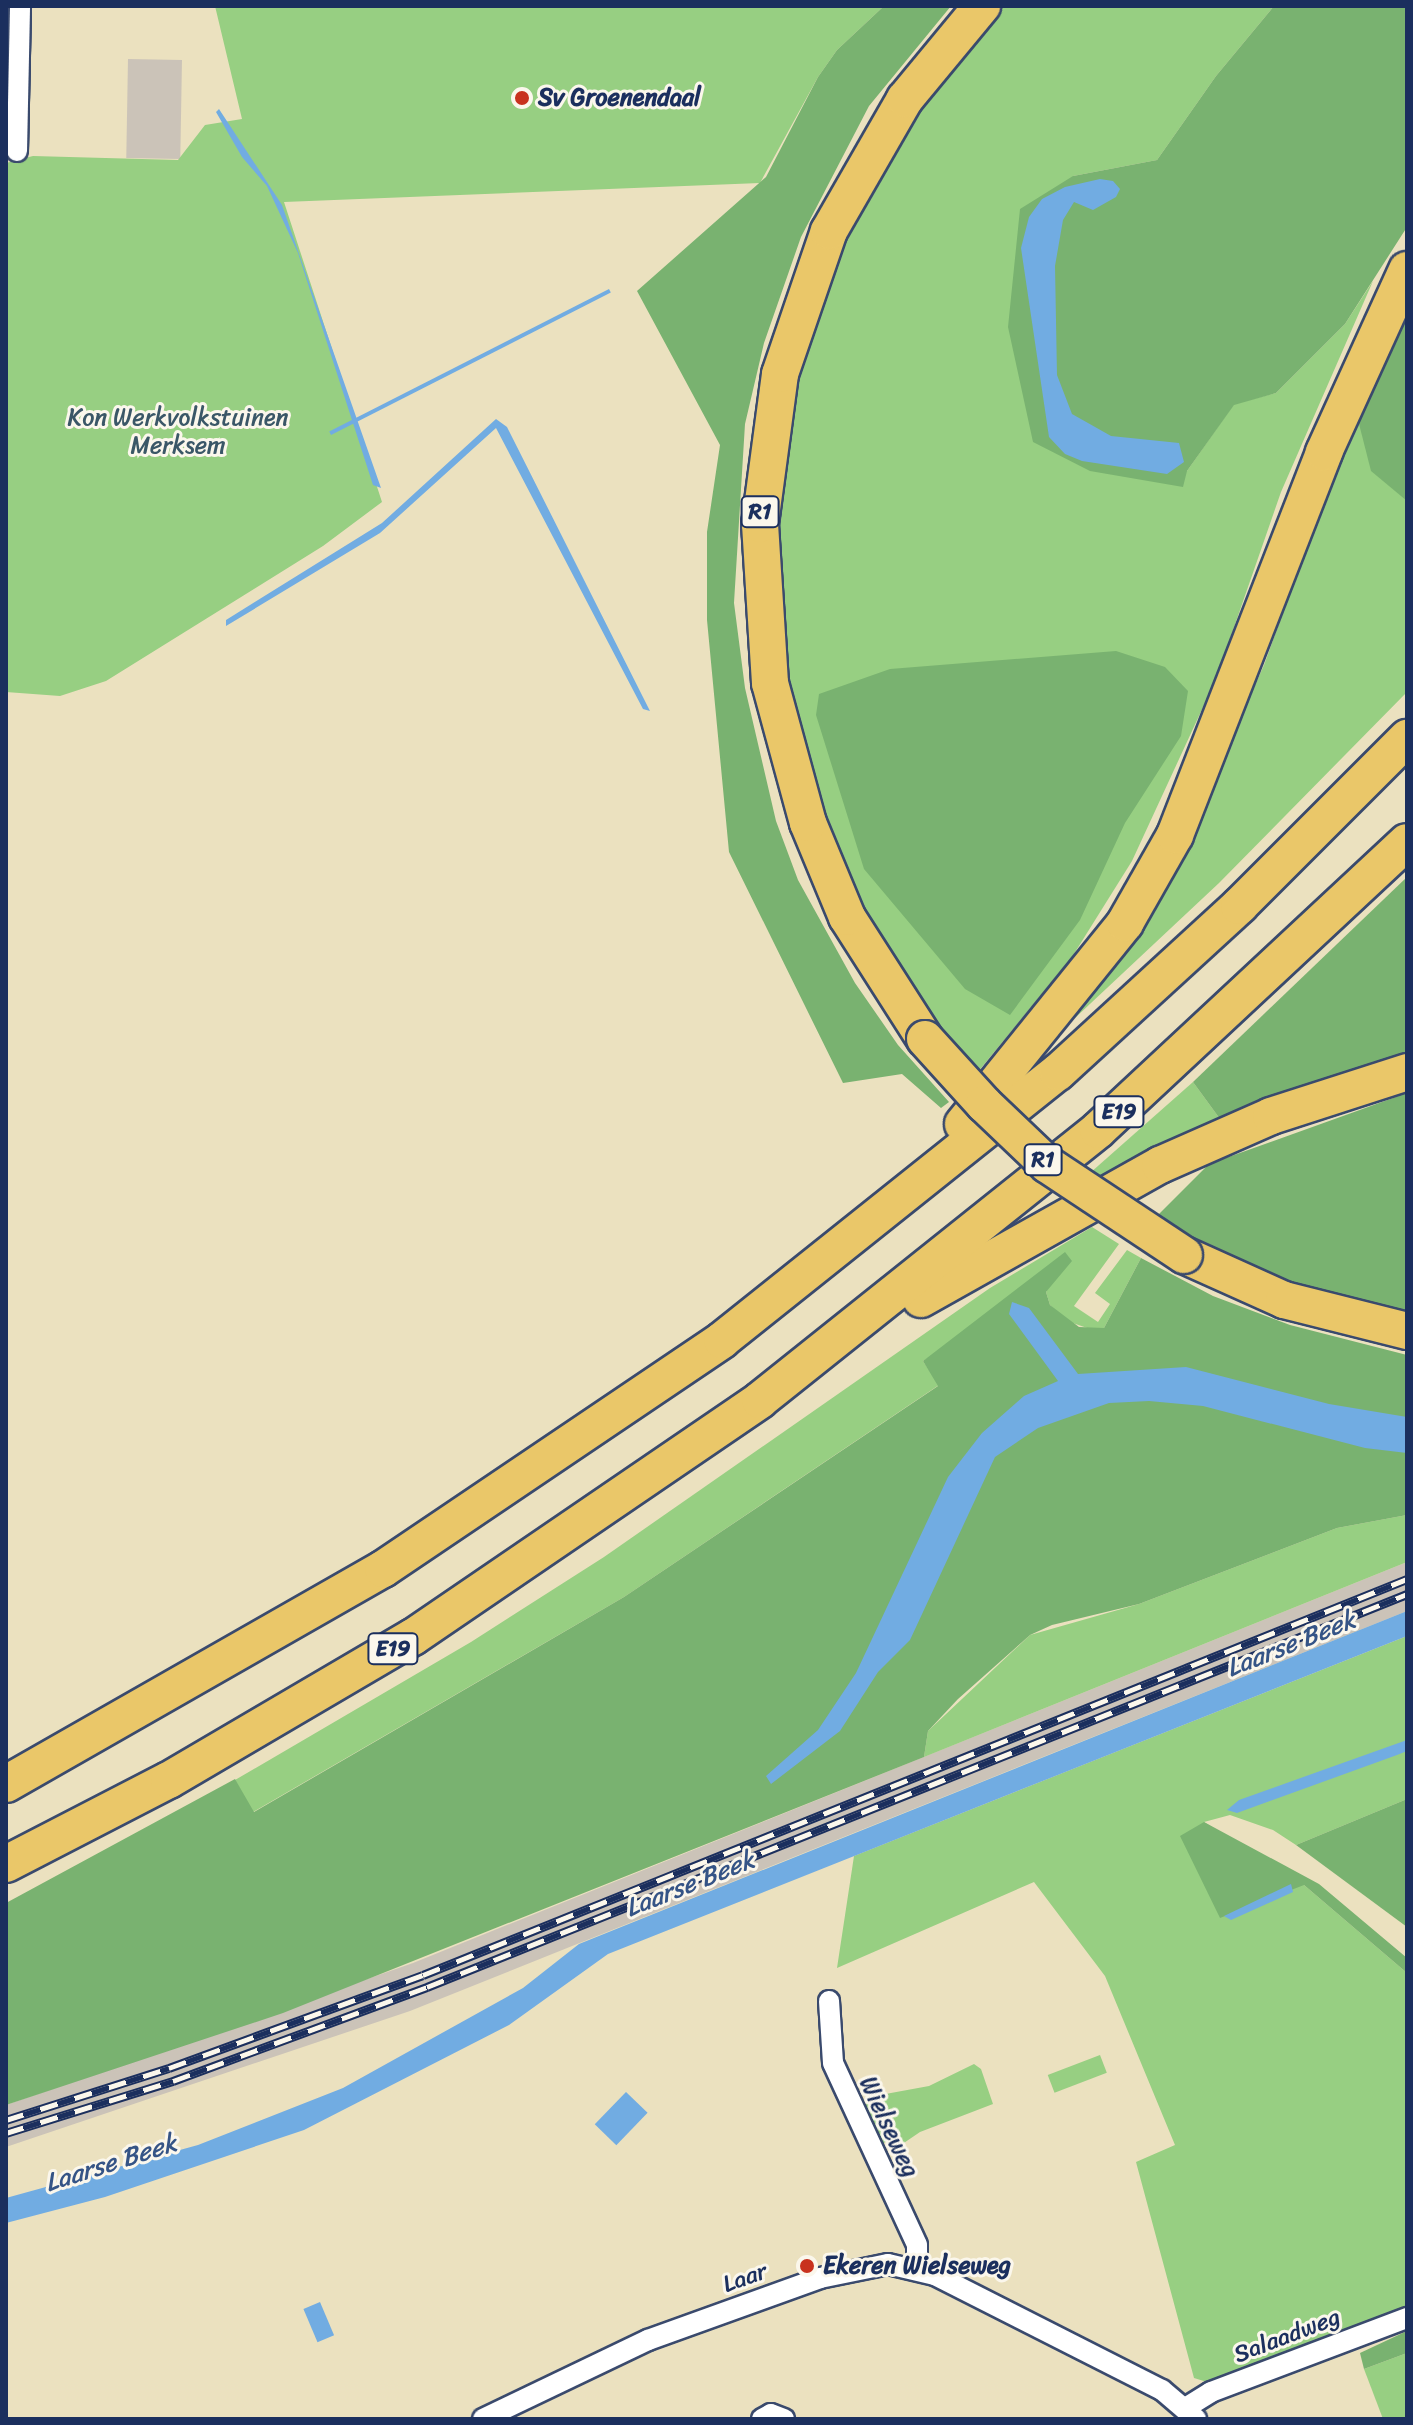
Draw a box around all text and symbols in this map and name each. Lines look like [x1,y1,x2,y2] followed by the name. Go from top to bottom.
[538,84,701,112] place label: Sv Groenendaal
[513,89,531,107] marker: Sv Groenendaal
[68,404,288,460] park label: Kon Werkvolkstuinen Merksem
[740,494,780,530] road number: R1
[1093,1094,1145,1130] road number: E19
[1023,1142,1063,1178] road number: R1
[1222,1604,1360,1684] water label: Laarse Beek
[367,1631,419,1667] road number: E19
[621,1844,759,1924] water label: Laarse Beek
[853,2072,925,2182] street label: Wielseweg
[41,2127,181,2199] water label: Laarse Beek
[823,2252,1011,2280] place label: Ekeren Wielseweg
[719,2257,771,2299] street label: Laar
[798,2257,816,2275] marker: Ekeren Wielseweg
[1230,2303,1344,2369] street label: Salaadweg

